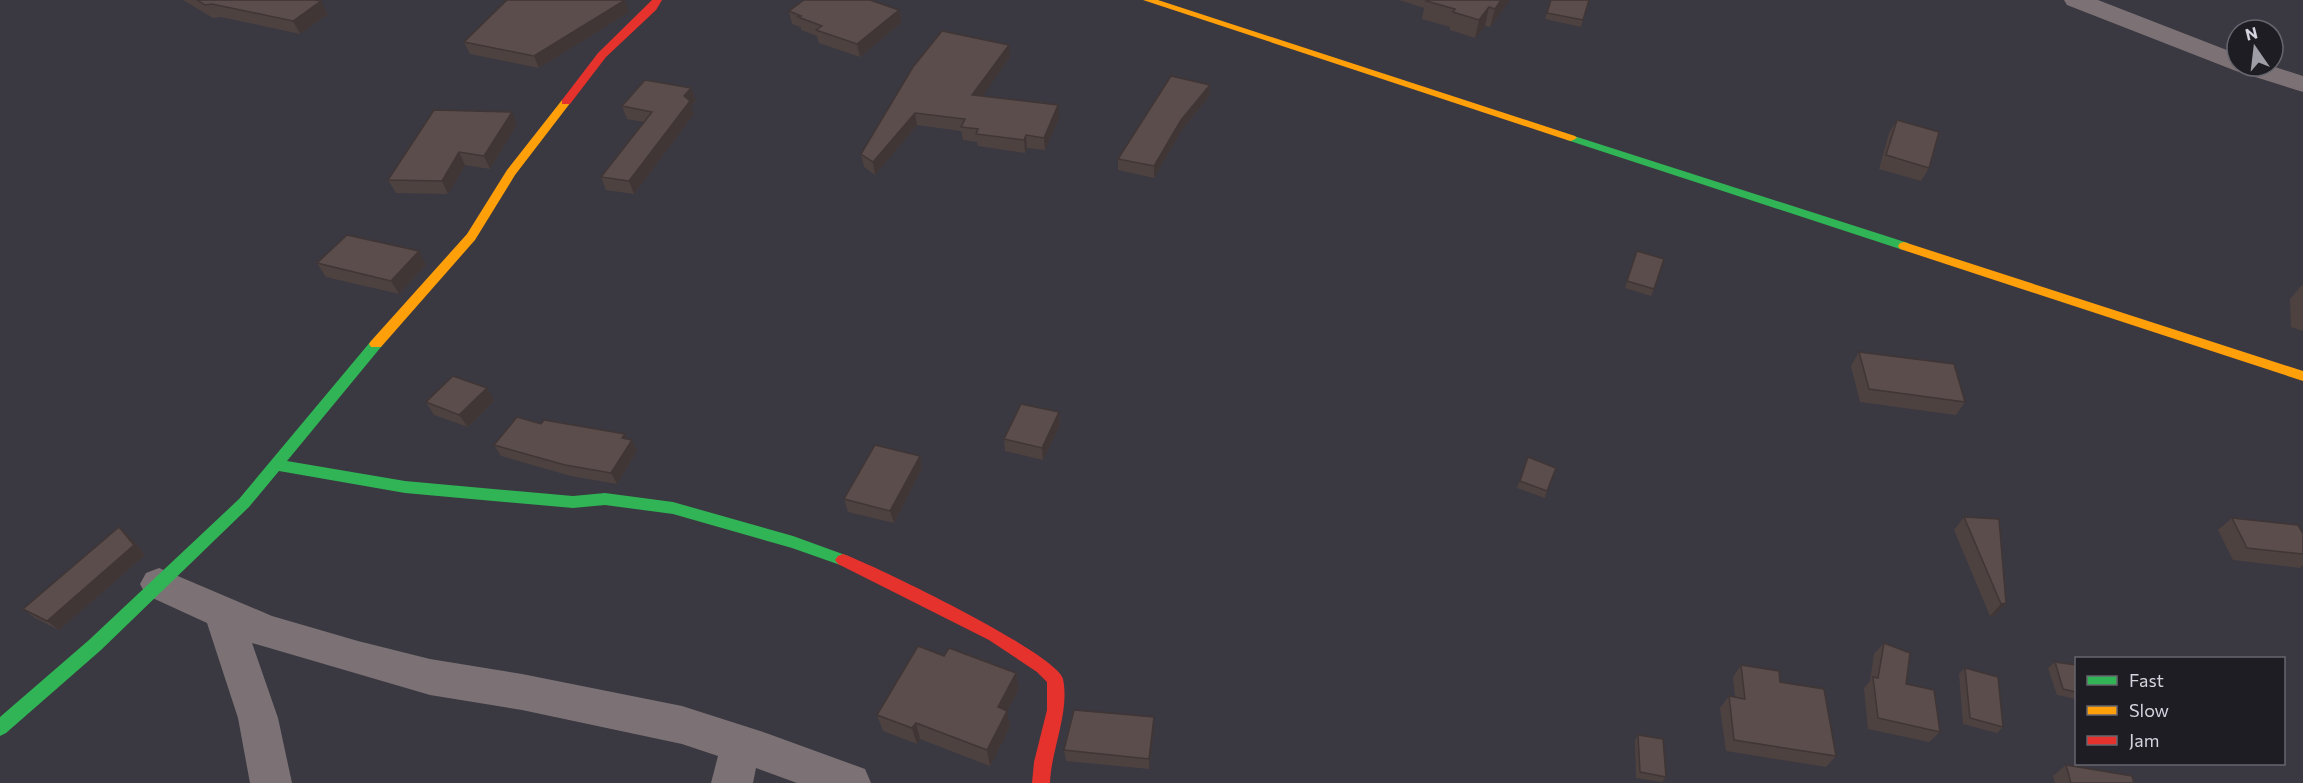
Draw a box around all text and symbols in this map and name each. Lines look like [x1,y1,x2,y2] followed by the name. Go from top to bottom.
[2225,18,2285,78] north arrow
[2243,22,2259,44] text: N
[2075,657,2285,765] legend
[2129,669,2164,691] text: Fast
[2129,699,2169,721] text: Slow
[2129,729,2159,751] text: Jam

